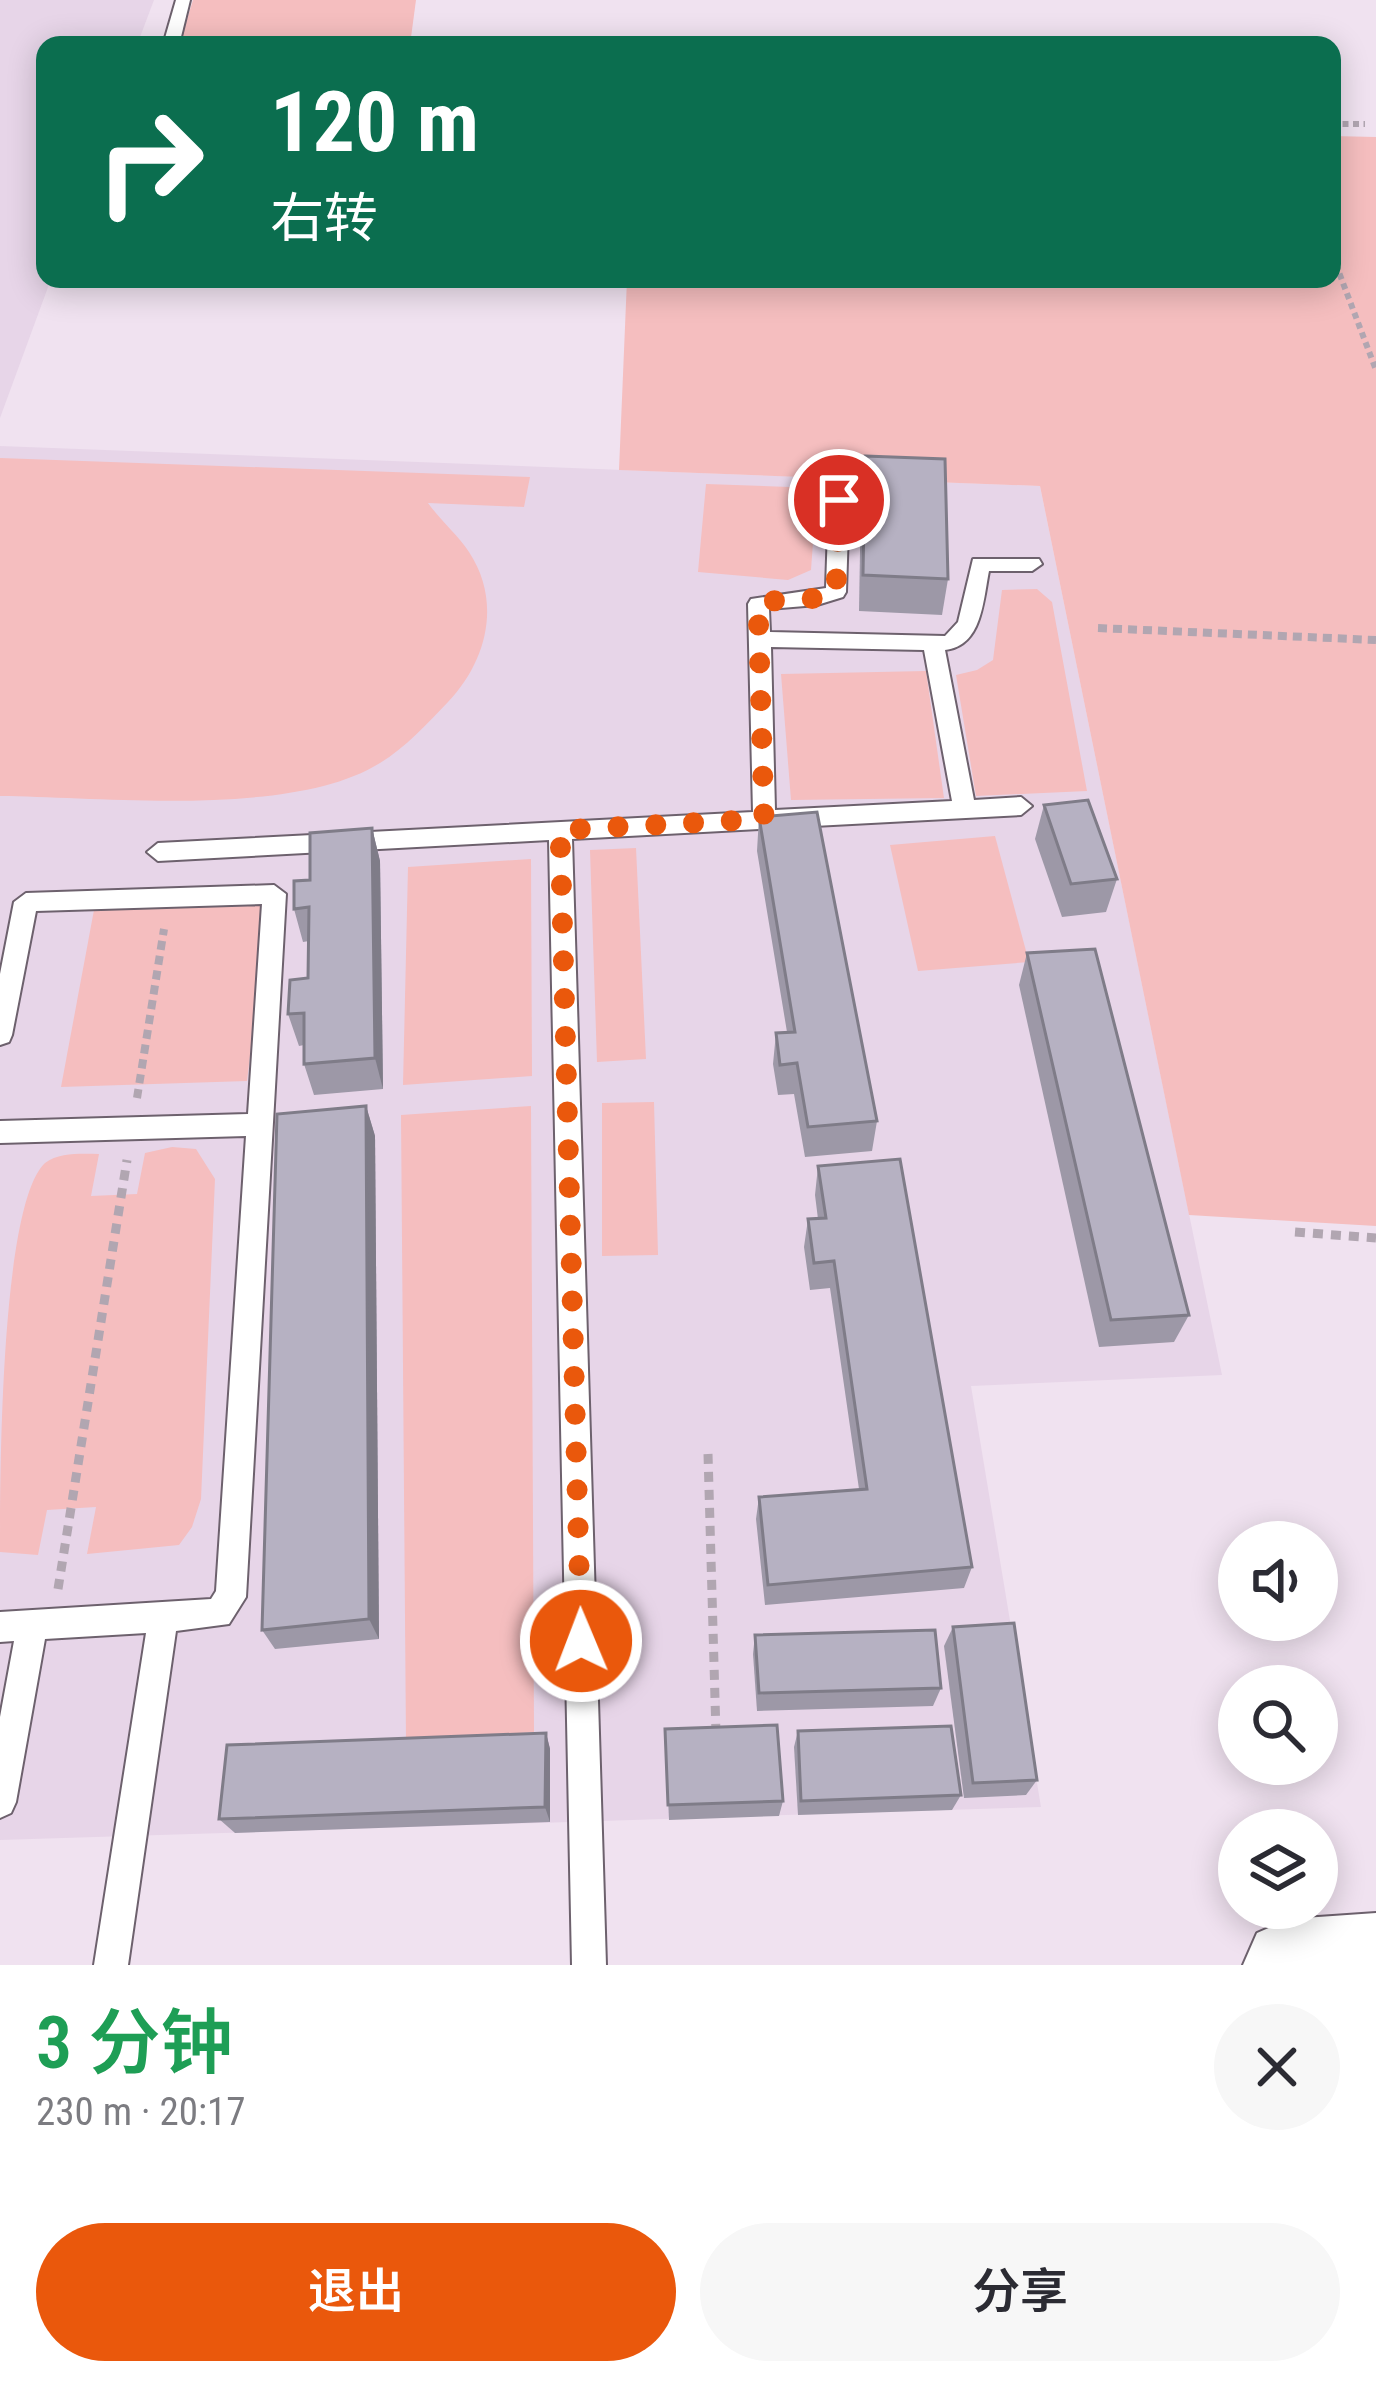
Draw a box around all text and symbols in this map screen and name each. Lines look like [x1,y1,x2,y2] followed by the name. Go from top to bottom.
[270,73,479,172] text: 120 m
[72,84,228,240] icon: right
[270,187,378,250] text: 右转
[788,449,890,551] pin
[806,467,872,533] icon: arrive
[1218,1521,1338,1929] map controls
[1218,1521,1338,1641] button: sound
[518,1578,644,1704] position arrow
[1218,1665,1338,1785] button: search
[1218,1809,1338,1929] button: layers
[36,2001,233,2086] text: 3 分钟
[1214,2004,1340,2130] button: close
[36,2089,246,2135] text: 230 m · 20:17
[36,2223,676,2361] button: 退出
[700,2223,1340,2361] button: 分享

